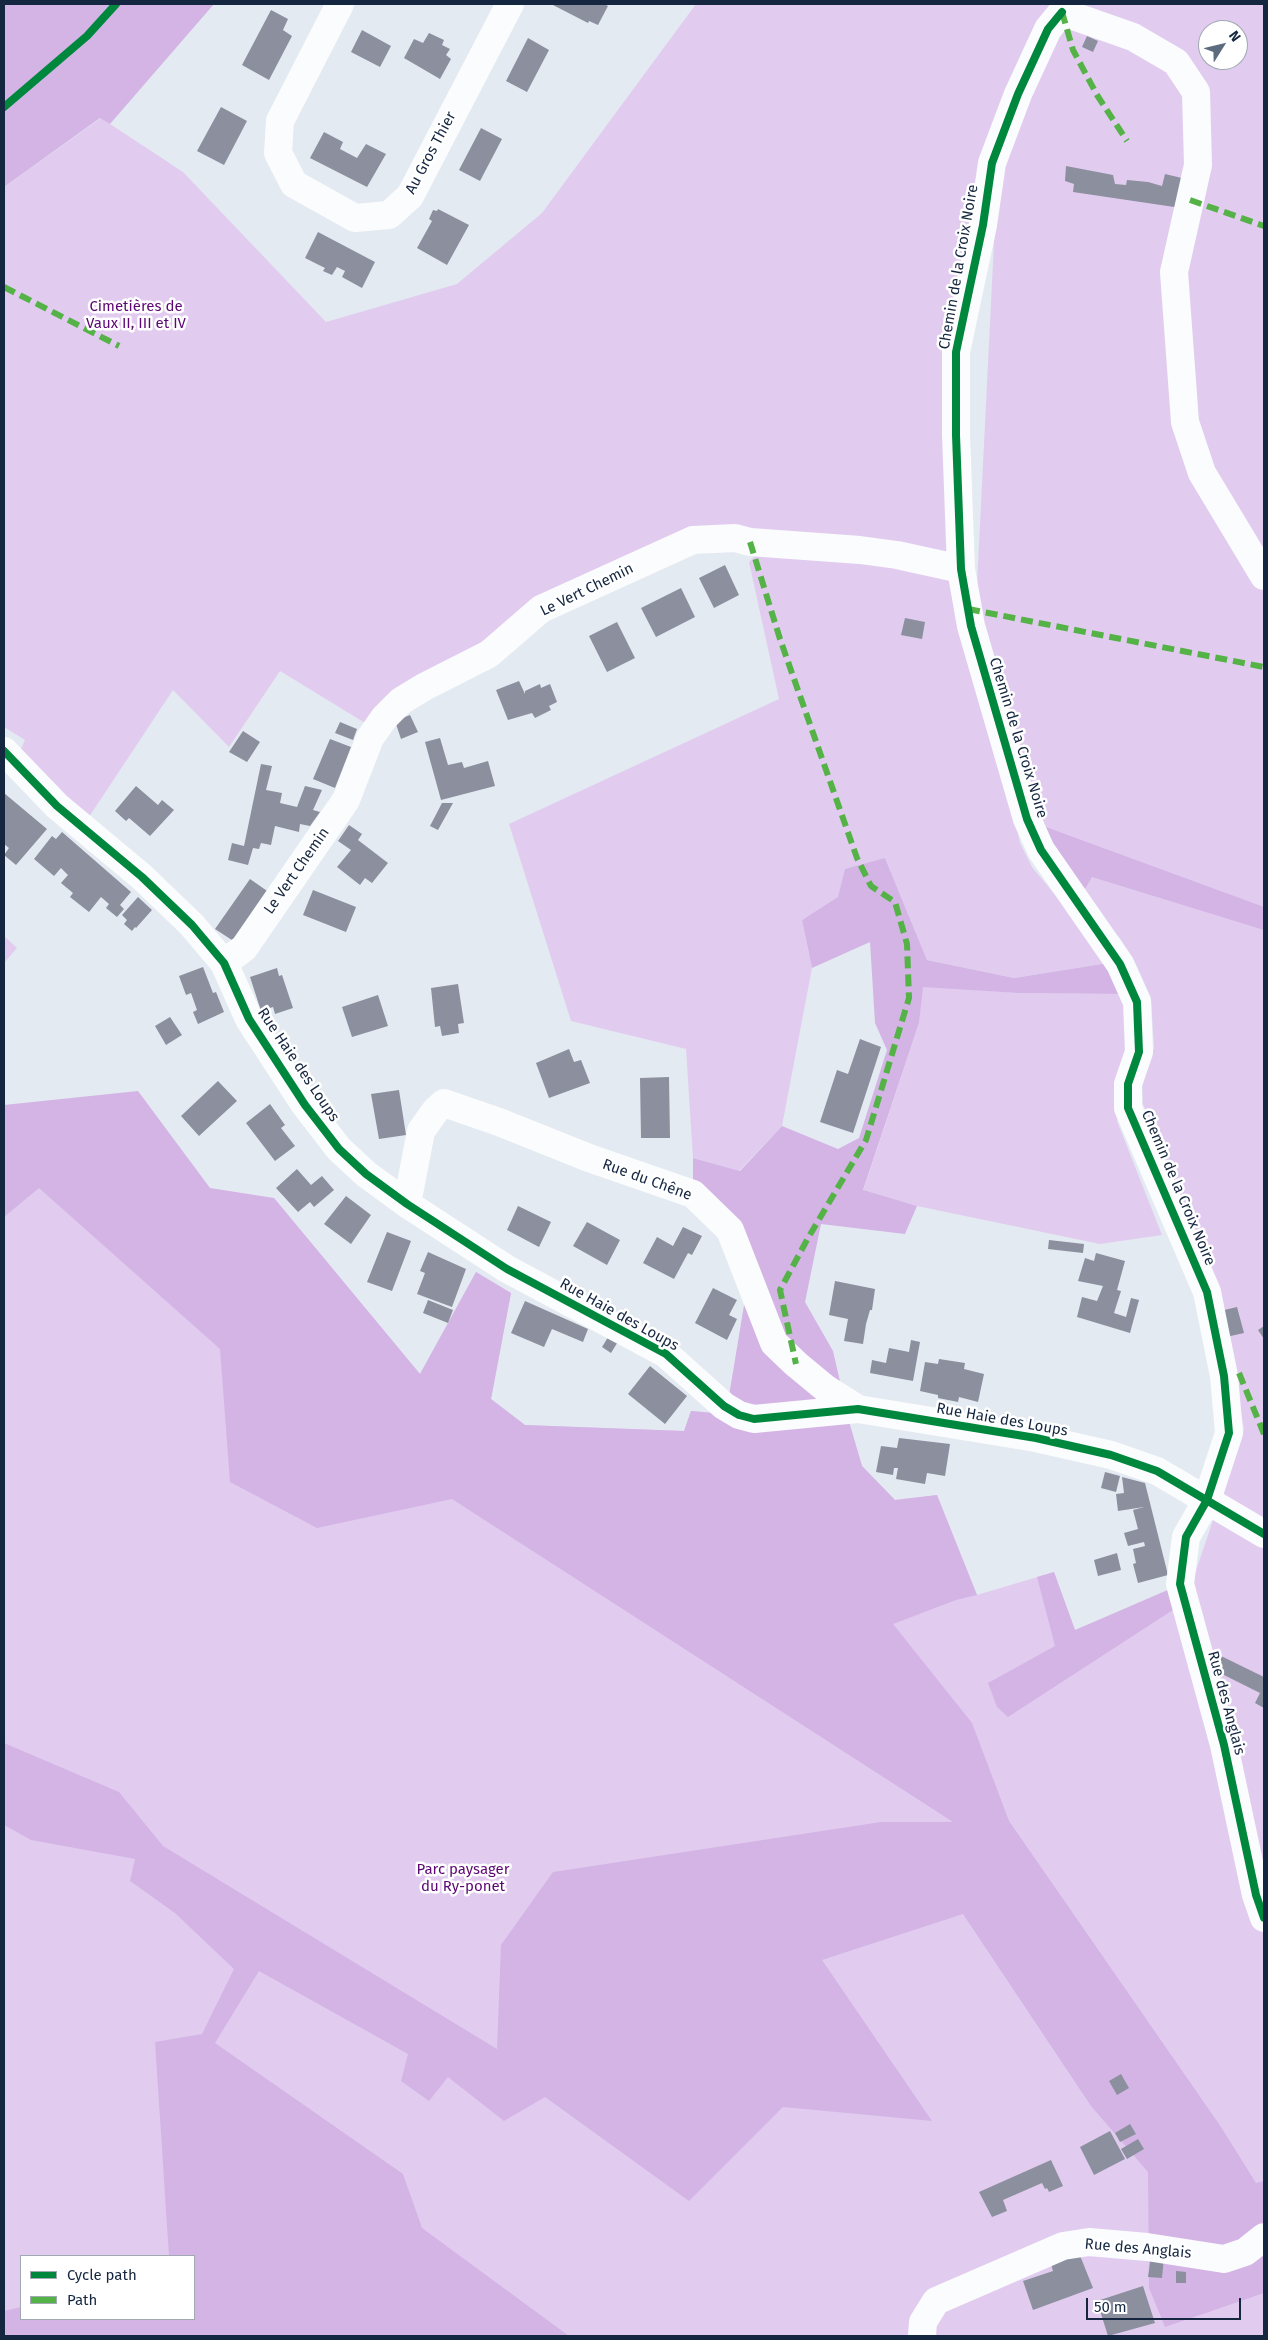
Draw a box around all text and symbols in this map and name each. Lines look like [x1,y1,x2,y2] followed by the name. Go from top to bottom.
[1198,20,1248,70] north arrow
[1225,28,1244,45] text: N
[402,109,460,197] street label: Au Gros Thier
[936,183,982,351] street label: Chemin de la Croix Noire
[86,298,186,333] park label: Cimetières de Vaux II, III et IV
[537,560,637,620] street label: Le Vert Chemin
[985,655,1051,821] street label: Chemin de la Croix Noire
[260,824,334,918] street label: Le Vert Chemin
[253,1005,343,1125] street label: Rue Haie des Loups
[1137,1108,1219,1268] street label: Chemin de la Croix Noire
[600,1156,694,1204] street label: Rue du Chêne
[556,1275,682,1355] street label: Rue Haie des Loups
[935,1400,1069,1440] street label: Rue Haie des Loups
[1203,1649,1249,1757] street label: Rue des Anglais
[417,1861,509,1896] park label: Parc paysager du Ry-ponet
[1084,2235,1192,2263] street label: Rue des Anglais
[20,2255,195,2320] legend
[67,2266,137,2284] text: Cycle path
[1088,2288,1243,2320] scale bar
[67,2291,97,2309] text: Path
[1094,2298,1127,2316] text: 50 m

